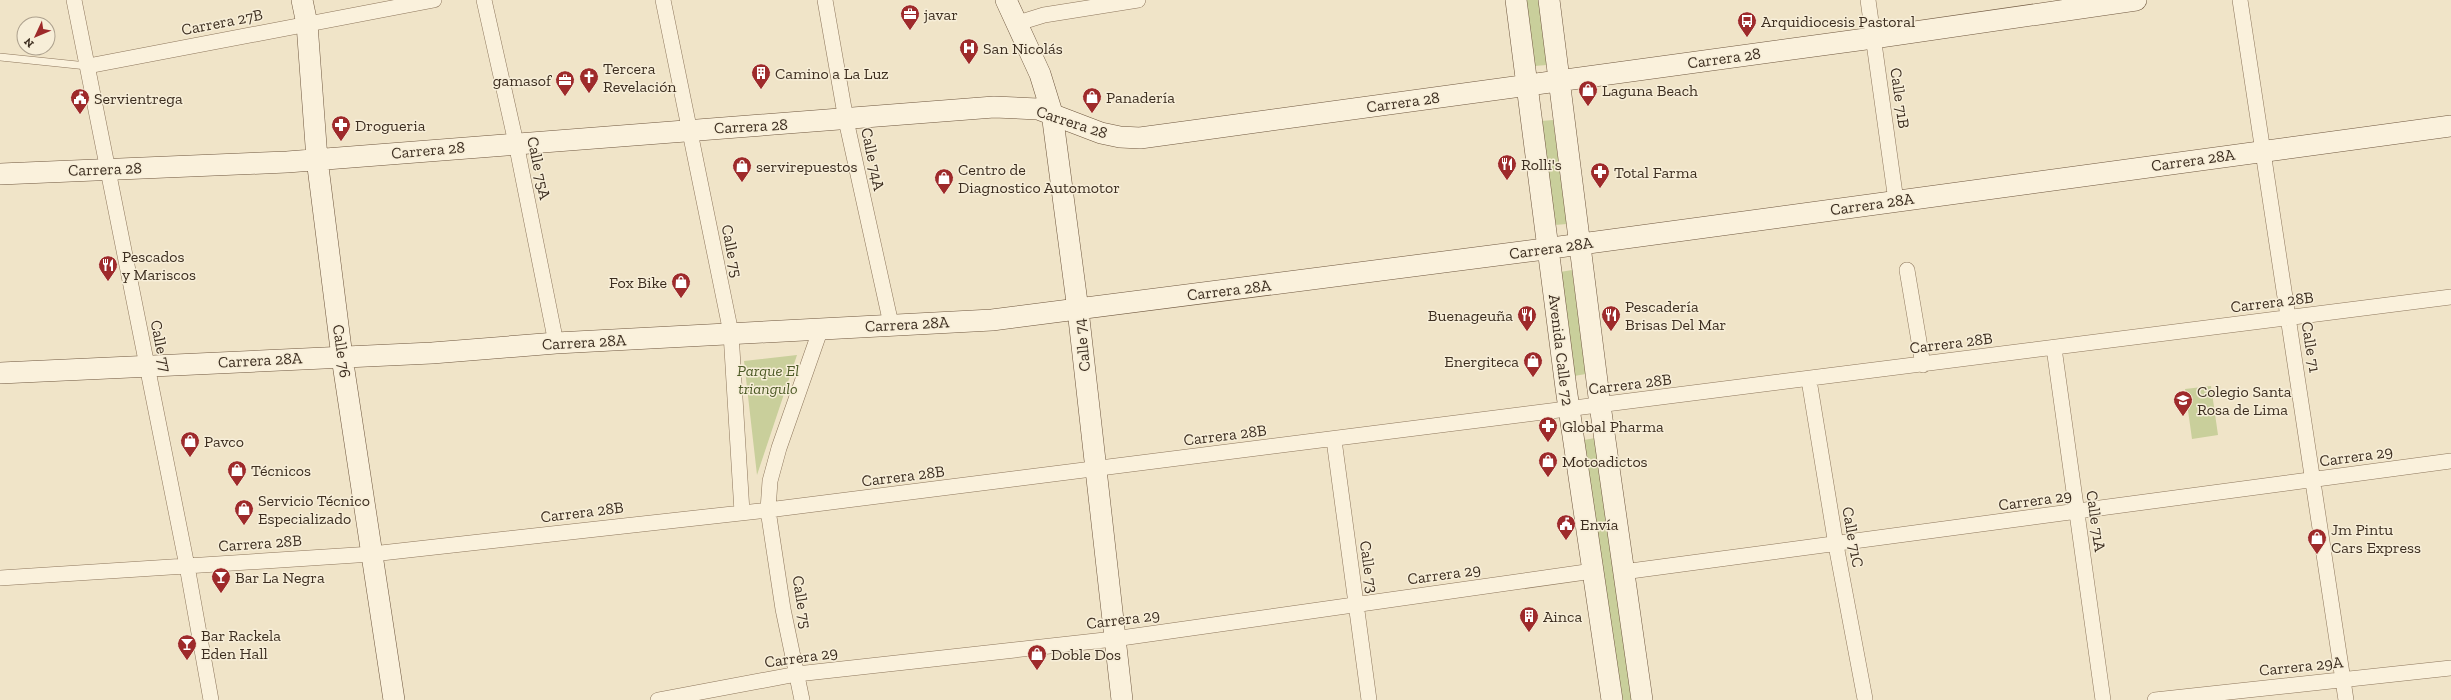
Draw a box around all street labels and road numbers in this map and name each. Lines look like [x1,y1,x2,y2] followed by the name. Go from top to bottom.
[180,5,265,39] street label: Carrera 27B
[1686,43,1762,73] street label: Carrera 28
[1886,66,1914,130] street label: Calle 71B
[1365,87,1441,117] street label: Carrera 28
[1034,102,1110,142] street label: Carrera 28
[714,115,788,137] street label: Carrera 28
[857,126,889,193] street label: Calle 74A
[523,135,555,202] street label: Calle 75A
[390,137,466,163] street label: Carrera 28
[2150,145,2237,175] street label: Carrera 28A
[68,158,142,180] street label: Carrera 28
[1829,189,1916,219] street label: Carrera 28A
[718,223,746,279] street label: Calle 75
[1508,233,1595,263] street label: Carrera 28A
[1186,275,1273,305] street label: Carrera 28A
[2229,287,2315,317] street label: Carrera 28B
[1545,293,1577,407] street label: Avenida Calle 72
[864,312,950,336] street label: Carrera 28A
[1070,317,1094,373] street label: Calle 74
[147,318,175,374] street label: Calle 77
[2298,320,2324,374] street label: Calle 71
[329,323,355,379] street label: Calle 76
[1908,328,1994,358] street label: Carrera 28B
[541,330,627,354] street label: Carrera 28A
[217,348,303,372] street label: Carrera 28A
[1587,369,1673,399] street label: Carrera 28B
[1182,420,1268,450] street label: Carrera 28B
[2318,441,2394,471] street label: Carrera 29
[860,461,946,491] street label: Carrera 28B
[1997,485,2073,515] street label: Carrera 29
[2082,489,2110,554] street label: Calle 71A
[539,497,625,527] street label: Carrera 28B
[1838,505,1868,569] street label: Calle 71C
[218,531,303,555] street label: Carrera 28B
[1356,539,1382,595] street label: Calle 73
[1406,559,1482,589] street label: Carrera 29
[788,574,816,630] street label: Calle 75
[1085,605,1161,633] street label: Carrera 29
[763,642,839,672] street label: Carrera 29
[2258,652,2344,680] street label: Carrera 29A

